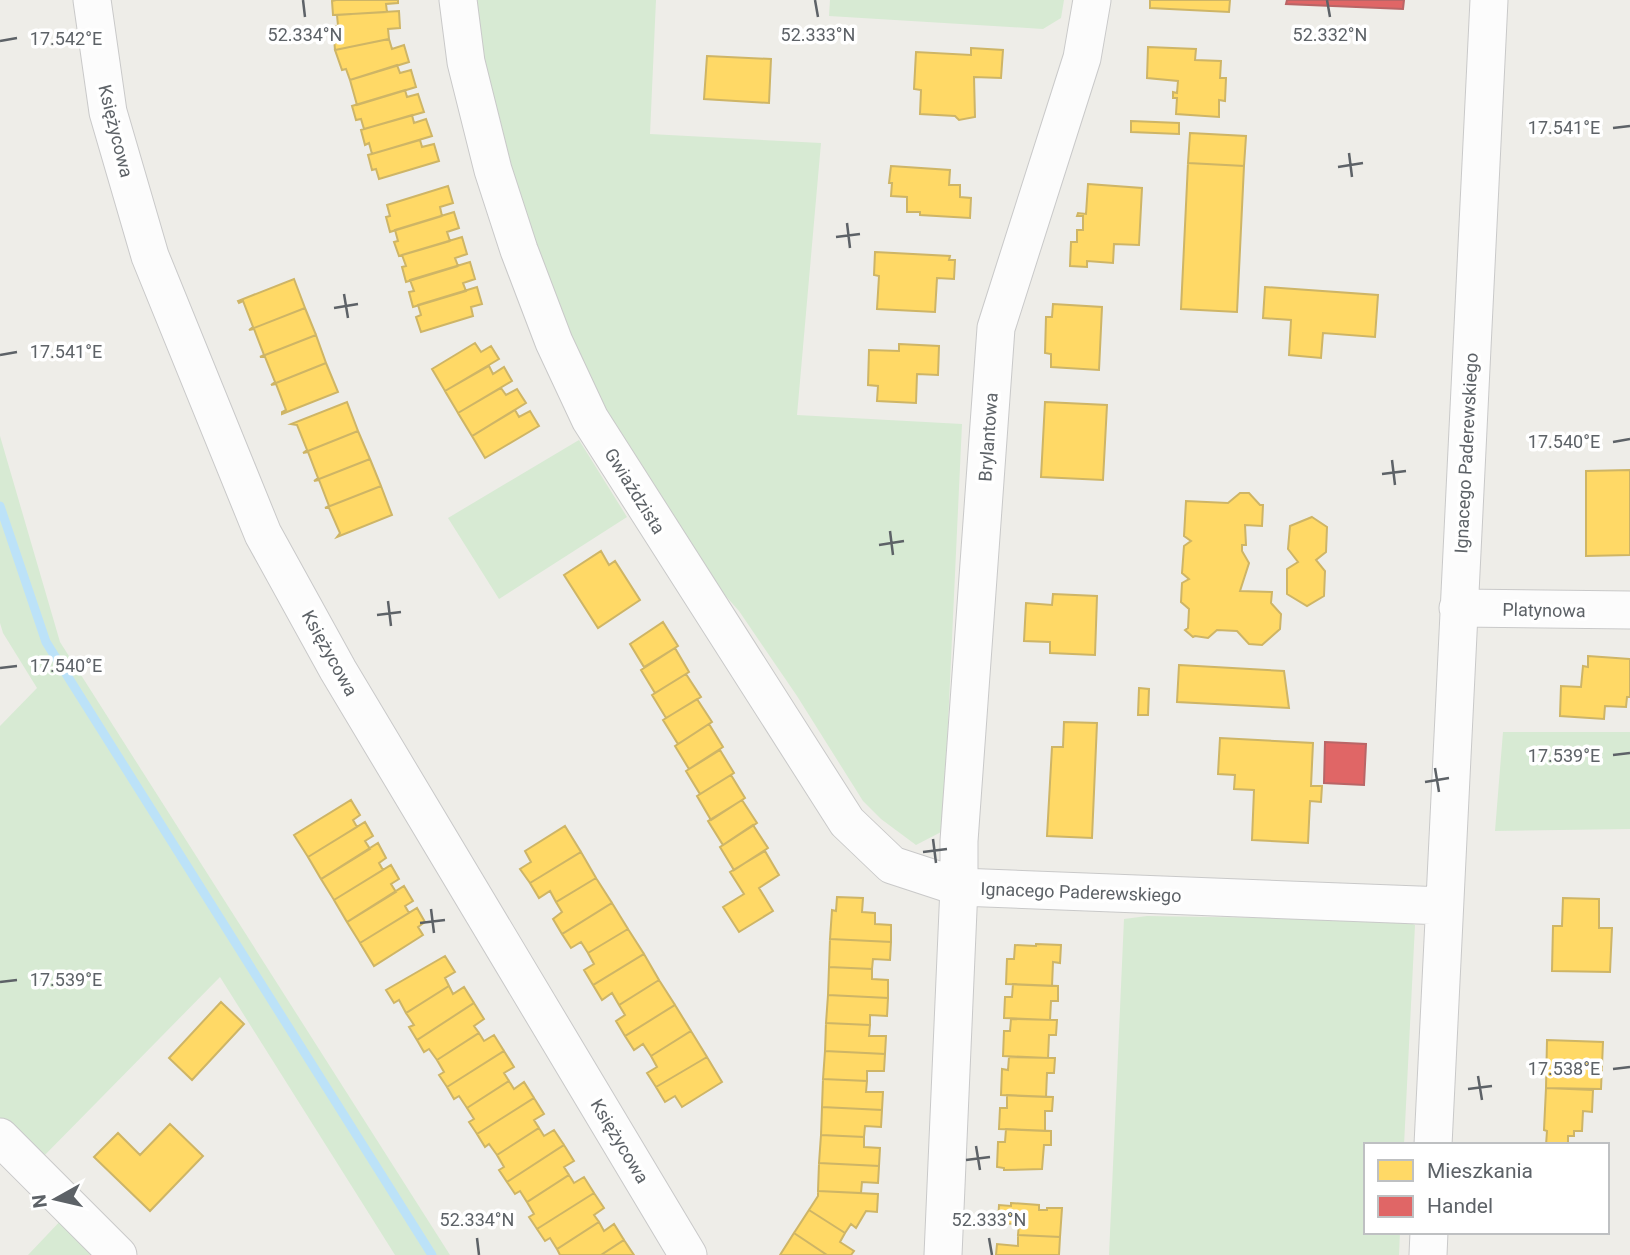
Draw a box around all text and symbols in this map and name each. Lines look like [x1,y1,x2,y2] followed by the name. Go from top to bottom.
[268,24,342,45] text: 52.334°N
[781,24,855,45] text: 52.333°N
[1293,24,1367,45] text: 52.332°N
[30,28,102,49] text: 17.542°E
[94,82,138,180] street label: Księżycowa
[1528,117,1600,138] text: 17.541°E
[30,341,102,362] text: 17.541°E
[1450,352,1482,554] street label: Ignacego Paderewskiego
[974,392,1002,482] street label: Brylantowa
[1528,431,1600,452] text: 17.540°E
[600,444,670,538] street label: Gwiaździsta
[1502,599,1586,621] street label: Platynowa
[298,606,362,700] street label: Księżycowa
[30,655,102,676] text: 17.540°E
[1528,745,1600,766] text: 17.539°E
[980,878,1182,906] street label: Ignacego Paderewskiego
[30,969,102,990] text: 17.539°E
[1528,1058,1600,1079] text: 17.538°E
[587,1095,653,1187] street label: Księżycowa
[1364,1143,1609,1234] legend
[1427,1159,1533,1183] text: Mieszkania
[21,1164,91,1234] north arrow
[27,1193,52,1210] text: N
[1427,1194,1493,1218] text: Handel
[440,1209,514,1230] text: 52.334°N
[952,1209,1026,1230] text: 52.333°N

